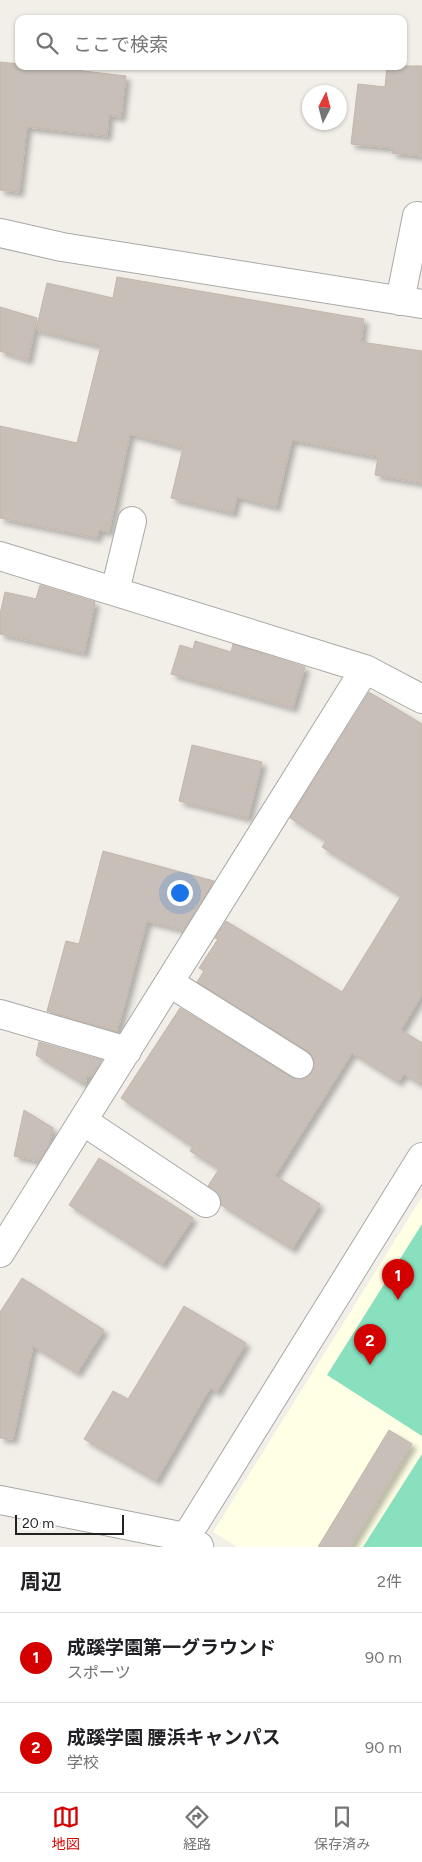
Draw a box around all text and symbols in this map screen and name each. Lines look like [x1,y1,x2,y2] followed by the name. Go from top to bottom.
[15,15,407,70] search box
[33,29,61,57] icon: search
[73,33,168,56] text: ここで検索
[302,85,347,130] north arrow
[167,880,193,906] your location
[382,1259,414,1300] pin: 1
[354,1324,386,1365] pin: 2
[15,1512,124,1535] scale bar
[22,1515,54,1532] text: 20 m
[20,1569,62,1594] text: 周辺
[377,1572,402,1591] text: 2件
[67,1636,276,1659] text: 成蹊学園第一グラウンド
[33,1648,39,1667] text: 1
[365,1648,402,1667] text: 90 m
[67,1663,131,1682] text: スポーツ
[67,1726,281,1749] text: 成蹊学園 腰浜キャンパス
[31,1738,41,1757] text: 2
[365,1738,402,1757] text: 90 m
[67,1753,99,1772] text: 学校
[52,1803,80,1853] tab: 地図
[183,1803,211,1853] tab: 経路
[314,1803,370,1853] tab: 保存済み

